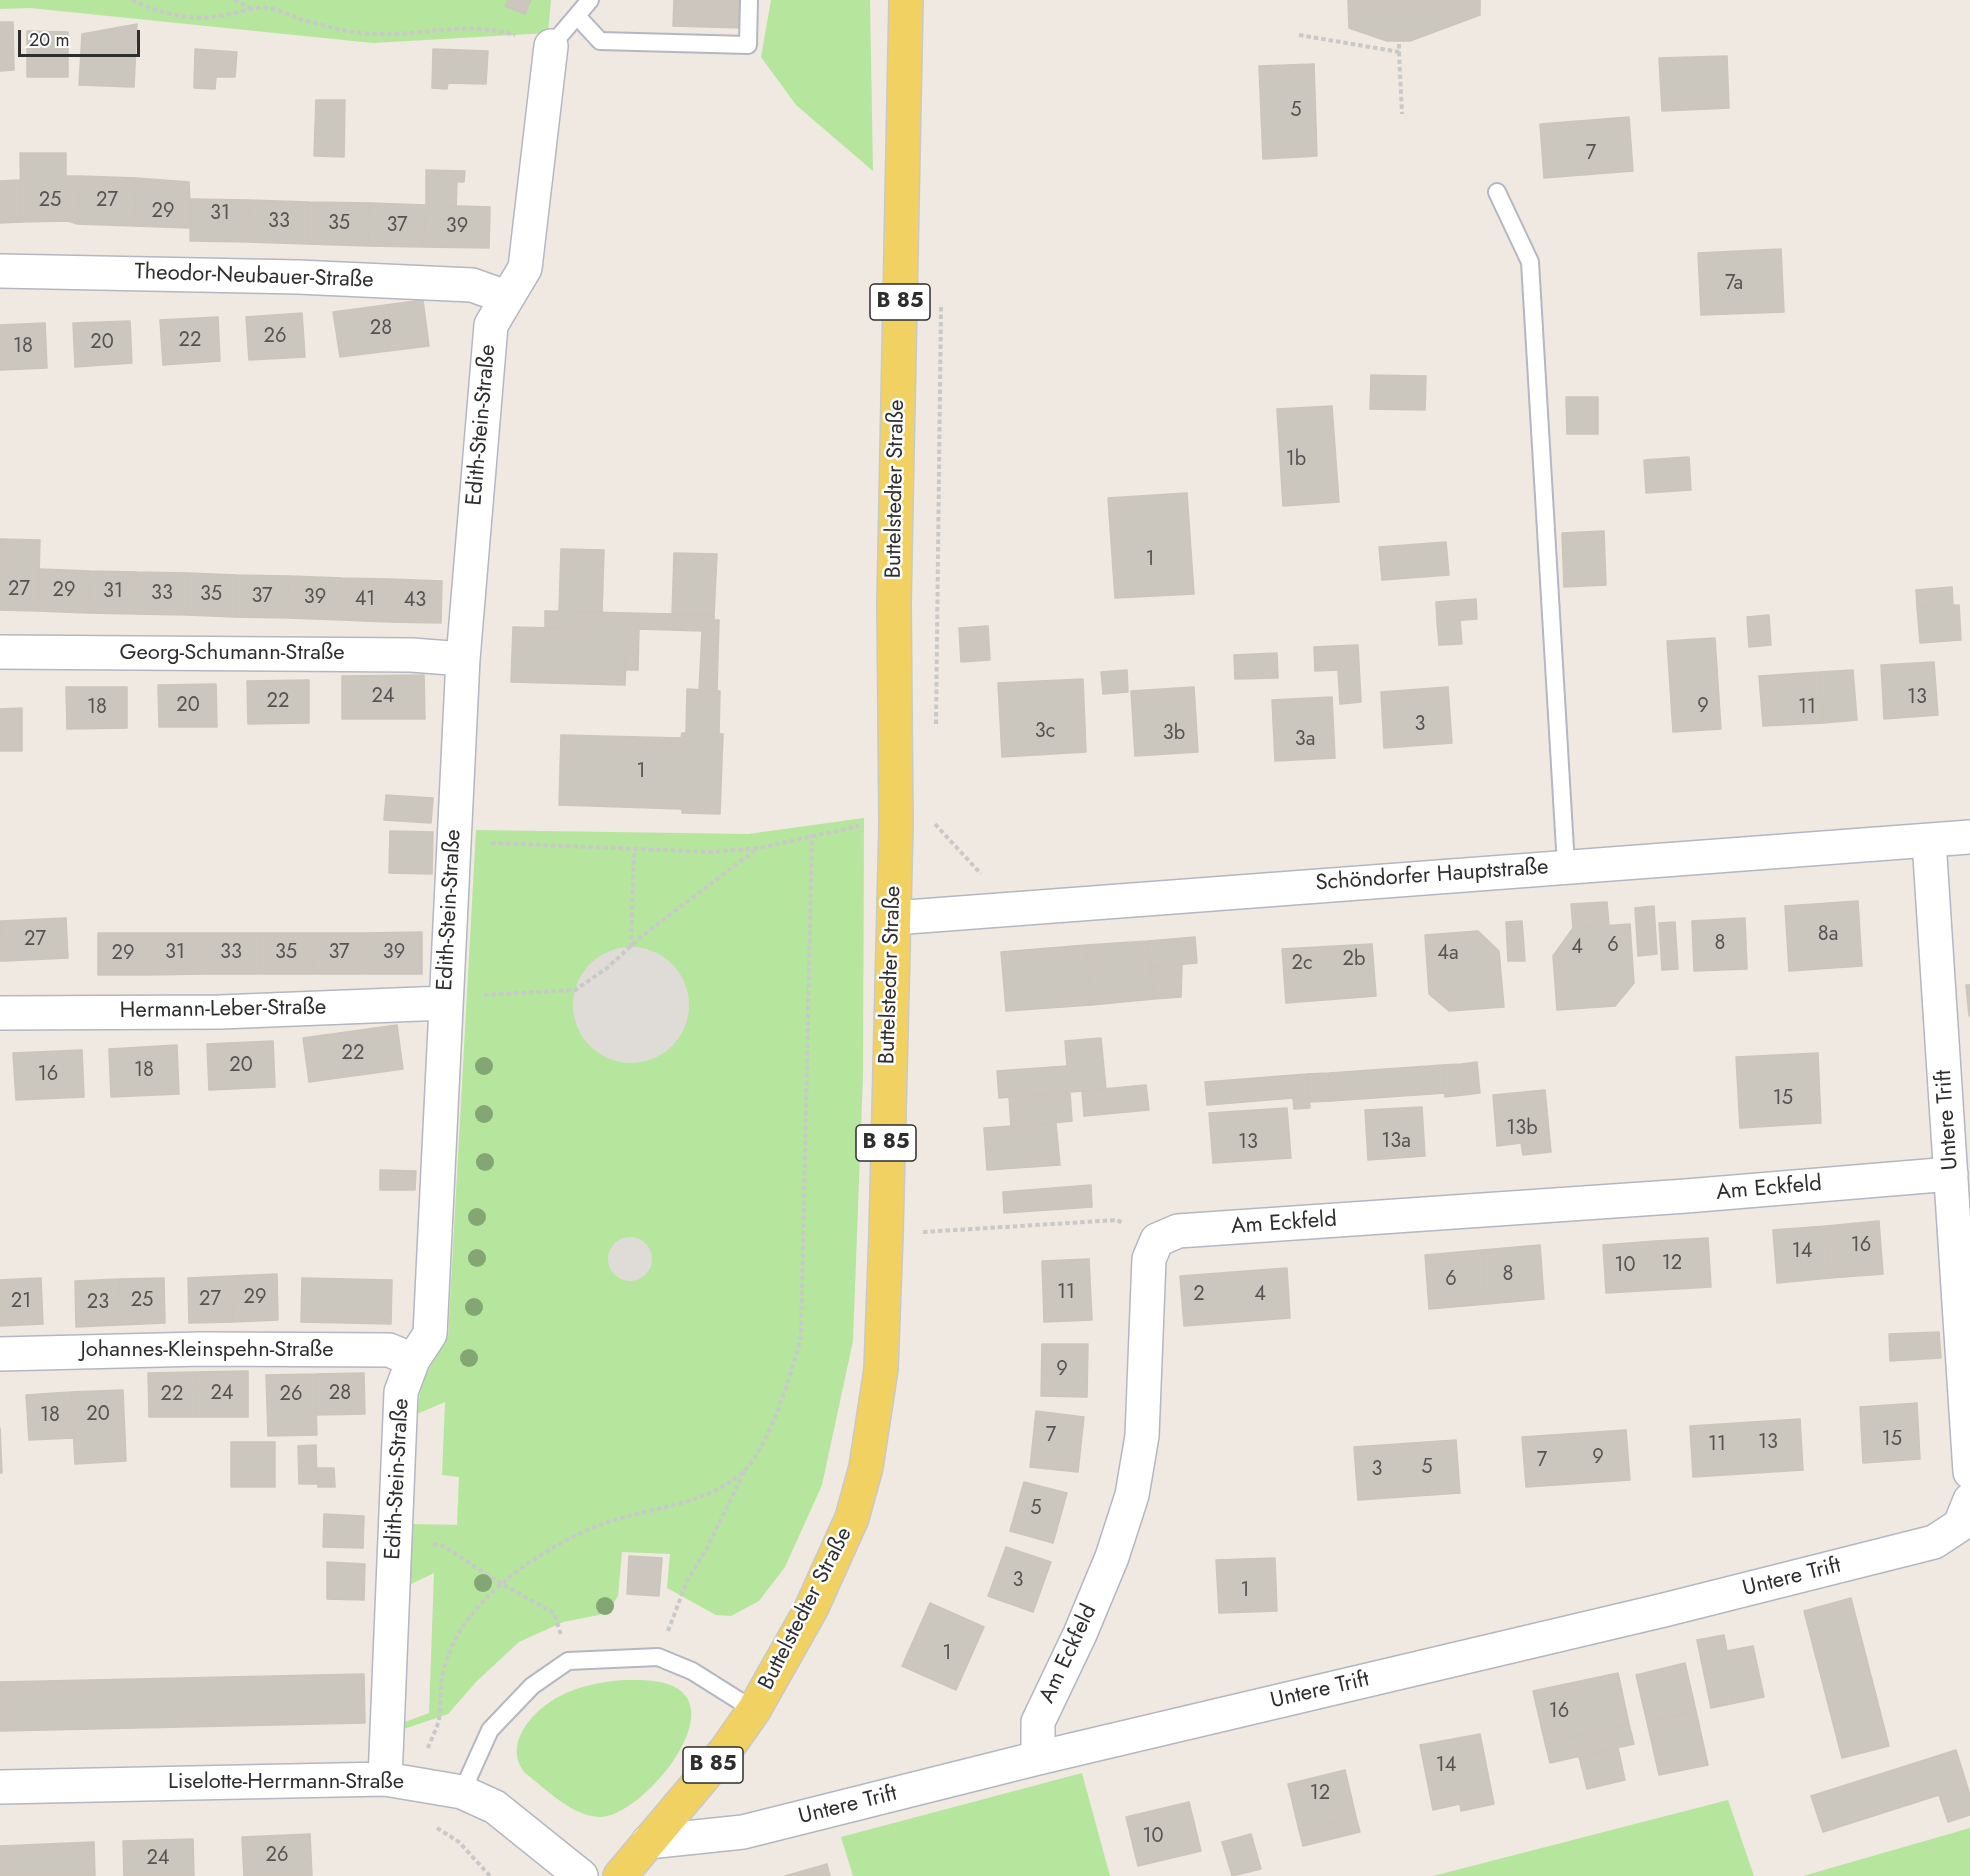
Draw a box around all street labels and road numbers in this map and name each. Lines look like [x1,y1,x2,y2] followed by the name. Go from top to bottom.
[134,260,374,294] street label: Theodor-Neubauer-Straße
[870,284,930,320] road number: B 85
[462,343,502,507] street label: Edith-Stein-Straße
[881,399,911,579] street label: Buttelstedter Straße
[119,641,345,667] street label: Georg-Schumann-Straße
[433,829,467,991] street label: Edith-Stein-Straße
[1315,855,1549,897] street label: Schöndorfer Hauptstraße
[875,885,907,1065] street label: Buttelstedter Straße
[120,995,326,1025] street label: Hermann-Leber-Straße
[1931,1069,1965,1171] street label: Untere Trift
[856,1125,916,1161] road number: B 85
[1715,1171,1823,1207] street label: Am Eckfeld
[1230,1207,1338,1241] street label: Am Eckfeld
[80,1338,334,1364] street label: Johannes-Kleinspehn-Straße
[381,1398,415,1560] street label: Edith-Stein-Straße
[754,1523,858,1695] street label: Buttelstedter Straße
[1740,1553,1844,1603] street label: Untere Trift
[1035,1600,1103,1708] street label: Am Eckfeld
[1268,1667,1372,1715] street label: Untere Trift
[683,1747,743,1783] road number: B 85
[168,1770,404,1796] street label: Liselotte-Herrmann-Straße
[796,1781,900,1831] street label: Untere Trift

